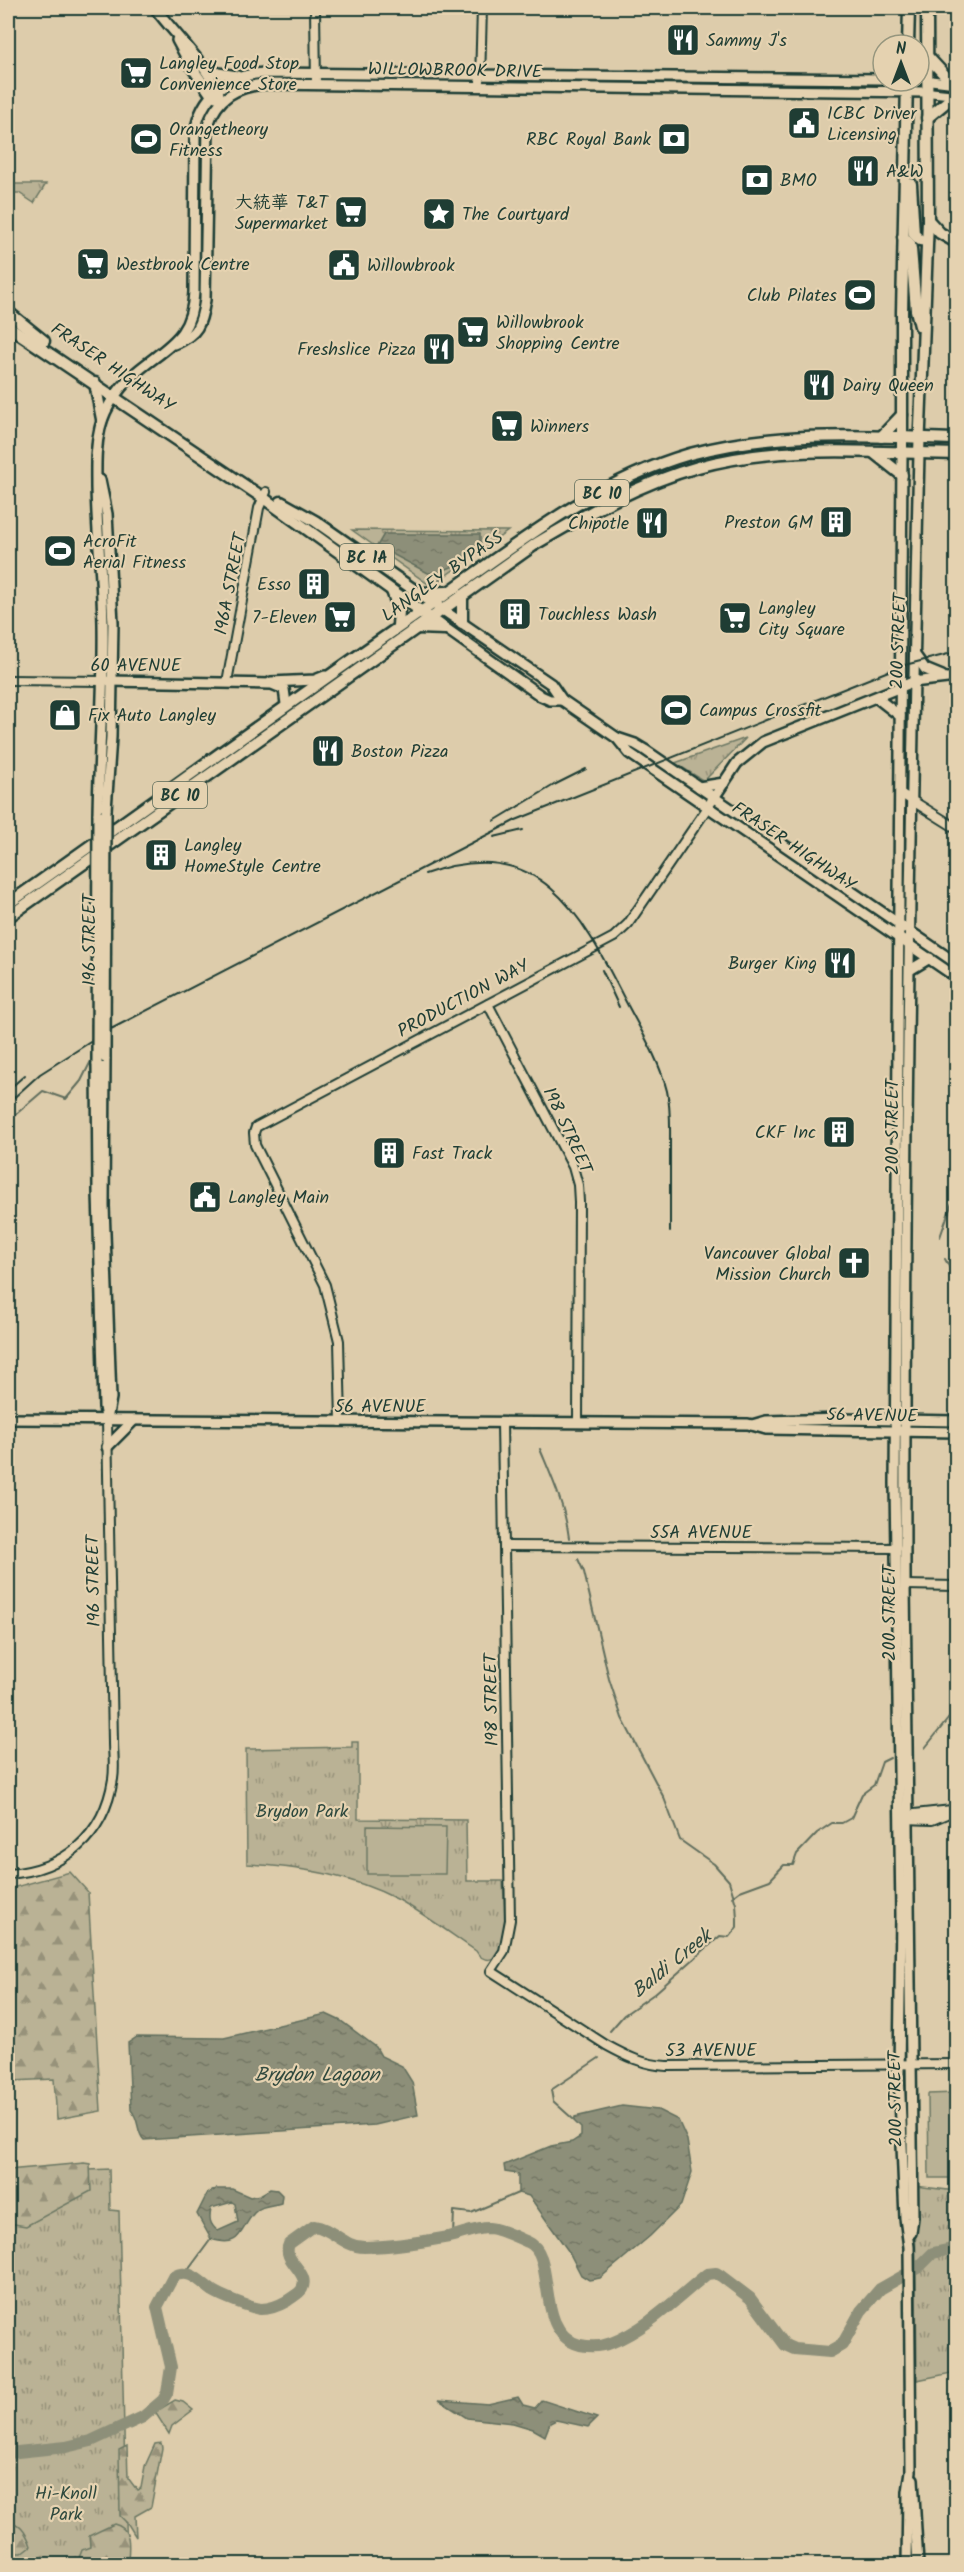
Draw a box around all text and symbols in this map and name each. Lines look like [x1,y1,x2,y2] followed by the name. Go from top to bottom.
[665,22,701,58] restaurant icon: Sammy J's
[706,27,787,56] place label: Sammy J's
[871,33,931,93] north arrow
[896,37,906,62] text: N
[159,50,299,100] place label: Langley Food Stop Convenience Store
[118,55,154,91] supermarket icon: Langley Food Stop Convenience Store
[368,55,543,88] street label: WILLOWBROOK DRIVE
[827,100,917,150] place label: ICBC Driver Licensing
[786,105,822,141] public building icon: ICBC Driver Licensing
[169,116,269,166] place label: Orangetheory Fitness
[128,121,164,157] sports icon: Orangetheory Fitness
[656,121,692,157] bank icon: RBC Royal Bank
[526,126,652,155] place label: RBC Royal Bank
[845,153,881,189] restaurant icon: A&W
[886,158,924,187] place label: A&W
[739,162,775,198] bank icon: BMO
[780,167,817,196] place label: BMO
[235,189,329,239] place label: 大統華 T&T Supermarket
[333,194,369,230] supermarket icon: 大統華 T&T Supermarket
[421,196,457,232] place icon: The Courtyard
[462,201,570,230] place label: The Courtyard
[75,246,111,282] supermarket icon: Westbrook Centre
[326,247,362,283] public building icon: Willowbrook
[116,251,250,280] place label: Westbrook Centre
[367,252,455,281] place label: Willowbrook
[842,277,878,313] sports icon: Club Pilates
[747,282,837,311] place label: Club Pilates
[496,309,620,359] place label: Willowbrook Shopping Centre
[455,314,491,350] supermarket icon: Willowbrook Shopping Centre
[44,316,181,421] street label: FRASER HIGHWAY
[421,331,457,367] restaurant icon: Freshslice Pizza
[297,336,416,365] place label: Freshslice Pizza
[801,367,837,403] restaurant icon: Dairy Queen
[842,372,934,401] place label: Dairy Queen
[489,408,525,444] supermarket icon: Winners
[530,413,590,442] place label: Winners
[575,480,629,506] road number: BC 10
[818,504,854,540] building icon: Preston GM
[634,505,670,541] restaurant icon: Chipotle
[724,509,814,538] place label: Preston GM
[568,510,629,539] place label: Chipotle
[376,524,510,630] street label: LANGLEY BYPASS
[83,528,186,578] place label: AcroFit Aerial Fitness
[207,530,256,638] street label: 196A STREET
[42,533,78,569] sports icon: AcroFit Aerial Fitness
[340,544,394,570] road number: BC 1A
[296,566,332,602] building icon: Esso
[257,571,291,600] place label: Esso
[883,591,916,690] street label: 200 STREET
[758,595,845,645] place label: Langley City Square
[497,596,533,632] building icon: Touchless Wash
[322,599,358,635] supermarket icon: 7-Eleven
[717,600,753,636] supermarket icon: Langley City Square
[538,601,657,630] place label: Touchless Wash
[252,604,317,633] place label: 7-Eleven
[91,652,182,681] street label: 60 AVENUE
[658,692,694,728] sports icon: Campus Crossfit
[47,697,83,733] shop icon: Fix Auto Langley
[699,697,822,726] place label: Campus Crossfit
[88,702,216,731] place label: Fix Auto Langley
[310,733,346,769] restaurant icon: Boston Pizza
[351,738,449,767] place label: Boston Pizza
[153,782,207,808] road number: BC 10
[725,795,862,900] street label: FRASER HIGHWAY
[184,832,321,882] place label: Langley HomeStyle Centre
[143,837,179,873] building icon: Langley HomeStyle Centre
[76,893,105,986] street label: 196 STREET
[822,945,858,981] restaurant icon: Burger King
[728,950,817,979] place label: Burger King
[393,952,535,1046] street label: PRODUCTION WAY
[879,1078,908,1175] street label: 200 STREET
[534,1082,600,1180] street label: 198 STREET
[821,1114,857,1150] building icon: CKF Inc
[755,1119,816,1148] place label: CKF Inc
[371,1135,407,1171] building icon: Fast Track
[412,1140,493,1169] place label: Fast Track
[187,1179,223,1215] public building icon: Langley Main
[228,1184,329,1213] place label: Langley Main
[704,1240,832,1290] place label: Vancouver Global Mission Church
[836,1245,872,1281] church icon: Vancouver Global Mission Church
[334,1393,426,1422] street label: 56 AVENUE
[826,1401,918,1432] street label: 56 AVENUE
[650,1519,752,1548] street label: 55A AVENUE
[79,1533,110,1627] street label: 196 STREET
[876,1564,905,1661] street label: 200 STREET
[477,1652,508,1747] street label: 198 STREET
[256,1798,349,1827] park label: Brydon Park
[625,1920,722,2007] water label: Baldi Creek
[665,2037,757,2066] street label: 53 AVENUE
[881,2049,912,2147] street label: 200 STREET
[254,2060,381,2092] water label: Brydon Lagoon
[35,2480,97,2530] park label: Hi-Knoll Park

